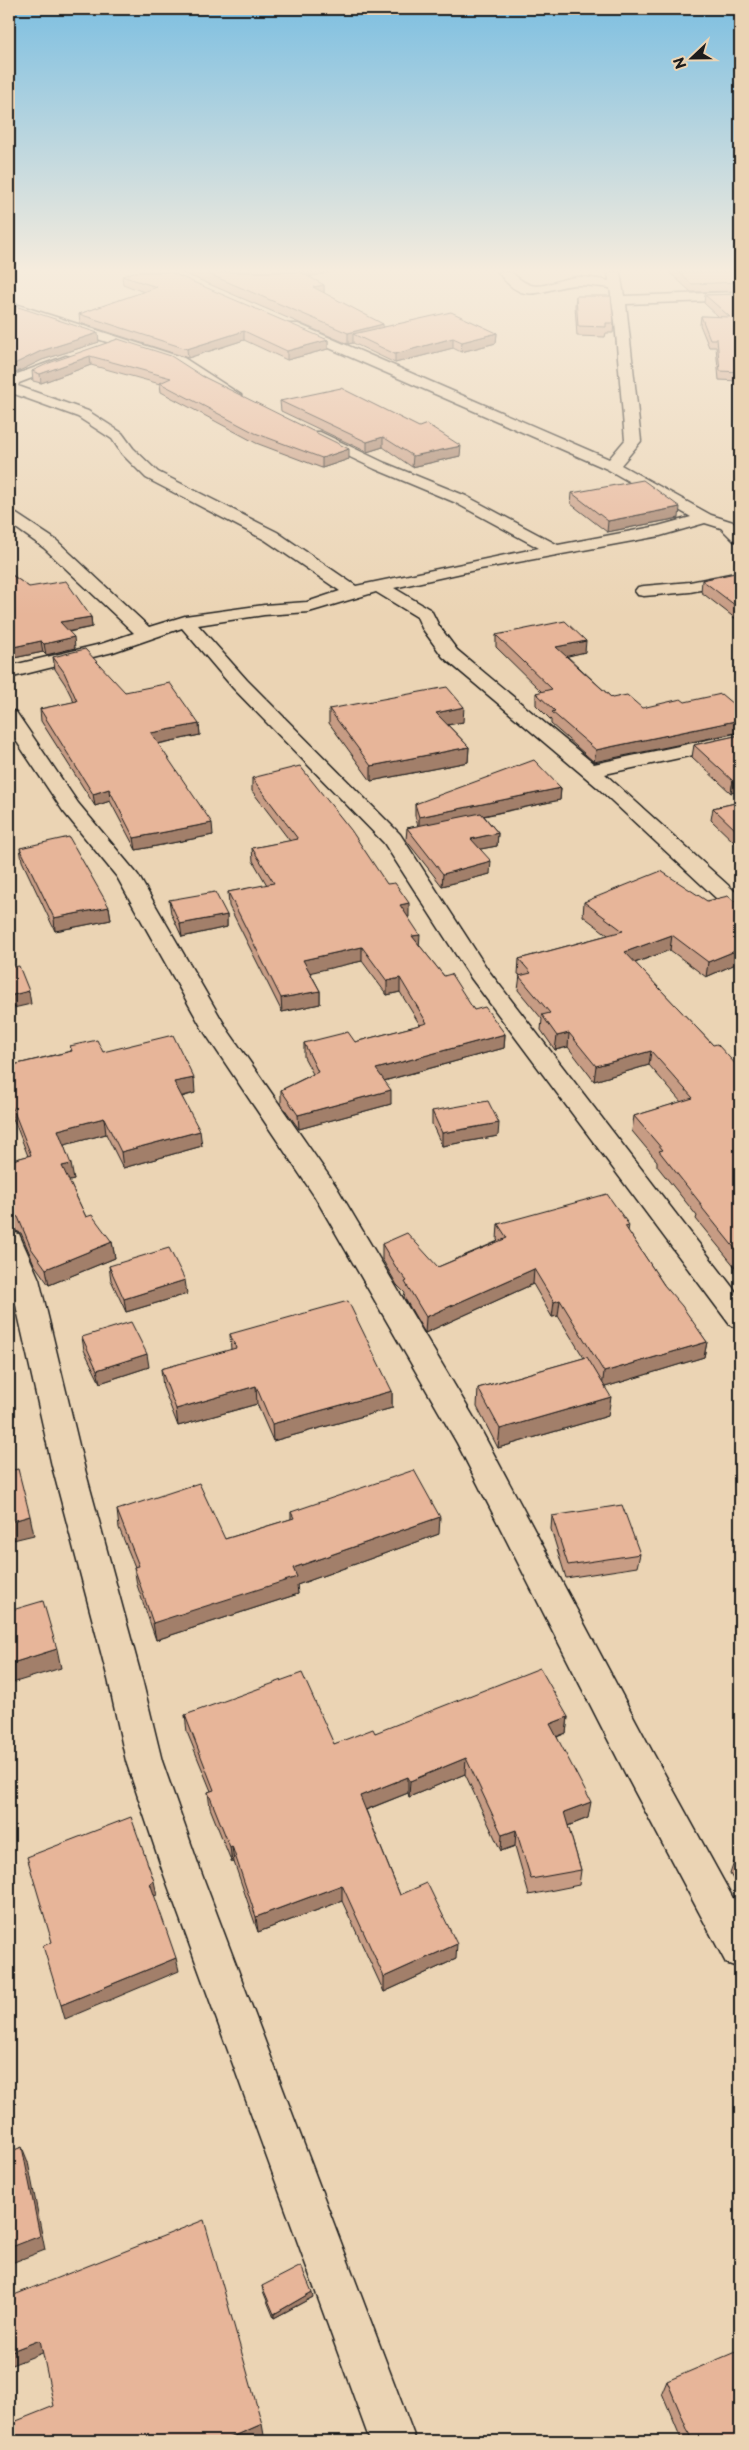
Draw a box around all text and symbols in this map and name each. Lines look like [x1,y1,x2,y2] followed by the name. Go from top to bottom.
[666,32,716,82] north arrow
[668,54,691,72] text: N

